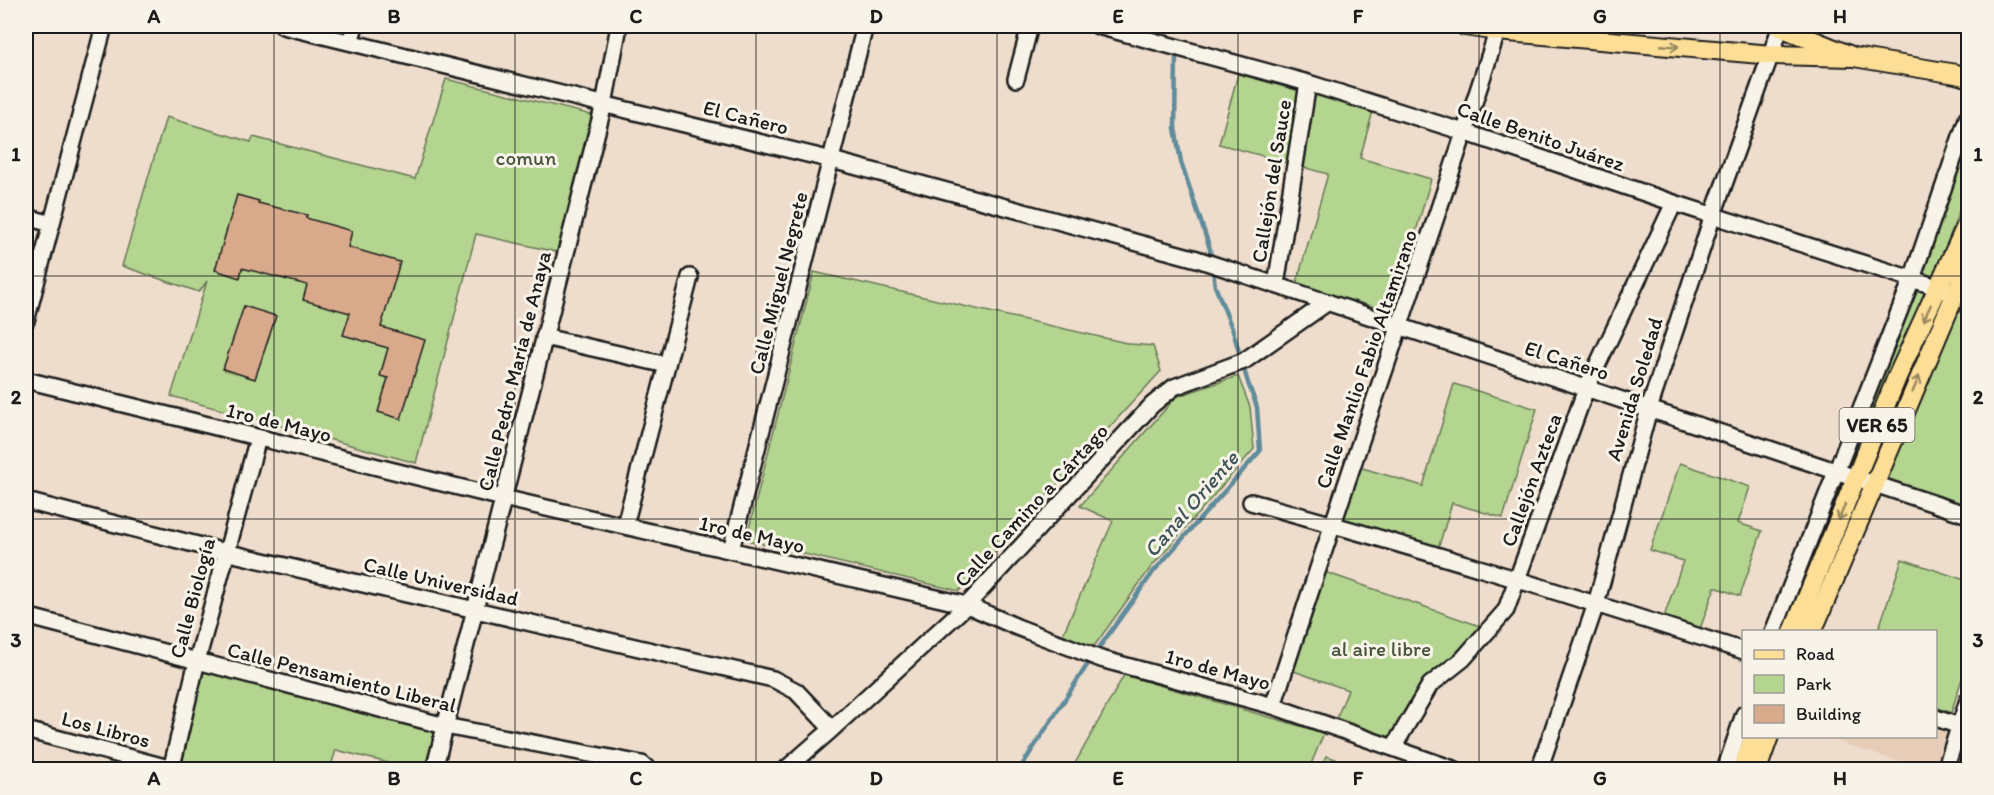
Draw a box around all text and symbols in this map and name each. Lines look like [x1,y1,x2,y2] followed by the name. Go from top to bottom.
[147,4,161,28] text: A
[388,4,401,28] text: B
[630,4,643,28] text: C
[869,4,883,28] text: D
[1112,4,1124,28] text: E
[1353,4,1364,28] text: F
[1593,4,1607,28] text: G
[1833,4,1847,28] text: H
[1659,41,1679,52] one-way arrow
[701,94,791,140] street label: El Cañero
[1454,96,1628,176] street label: Calle Benito Juárez
[1246,98,1296,264] street label: Callejón del Sauce
[11,142,21,166] text: 1
[1973,142,1983,166] text: 1
[496,145,557,170] park label: comun
[743,189,813,377] street label: Calle Miguel Negrete
[1310,226,1422,492] street label: Calle Manlio Fabio Altamirano
[472,248,556,494] street label: Calle Pedro María de Anaya
[1920,304,1932,322] one-way arrow
[1600,314,1668,464] street label: Avenida Soledad
[1522,335,1612,385] street label: El Cañero
[1911,376,1922,394] one-way arrow
[11,385,22,409] text: 2
[1973,385,1984,409] text: 2
[224,397,334,447] street label: 1ro de Mayo
[1840,408,1914,442] road number: VER 65
[1495,410,1567,550] street label: Callejón Azteca
[949,418,1113,592] street label: Calle Camino a Cártago
[1138,444,1245,563] water label: Canal Oriente
[1836,502,1847,521] one-way arrow
[697,510,807,558] street label: 1ro de Mayo
[164,535,220,661] street label: Calle Biología
[361,551,521,611] street label: Calle Universidad
[11,628,22,652] text: 3
[1973,628,1984,652] text: 3
[1742,630,1937,738] legend
[225,636,459,718] street label: Calle Pensamiento Liberal
[1331,636,1431,661] park label: al aire libre
[1163,643,1273,695] street label: 1ro de Mayo
[1796,643,1835,665] text: Road
[1796,673,1831,695] text: Park
[1796,703,1862,725] text: Building
[59,705,153,753] street label: Los Libros
[147,766,161,790] text: A
[388,766,401,790] text: B
[630,766,643,790] text: C
[869,766,883,790] text: D
[1112,766,1124,790] text: E
[1353,766,1364,790] text: F
[1593,766,1607,790] text: G
[1833,766,1847,790] text: H

